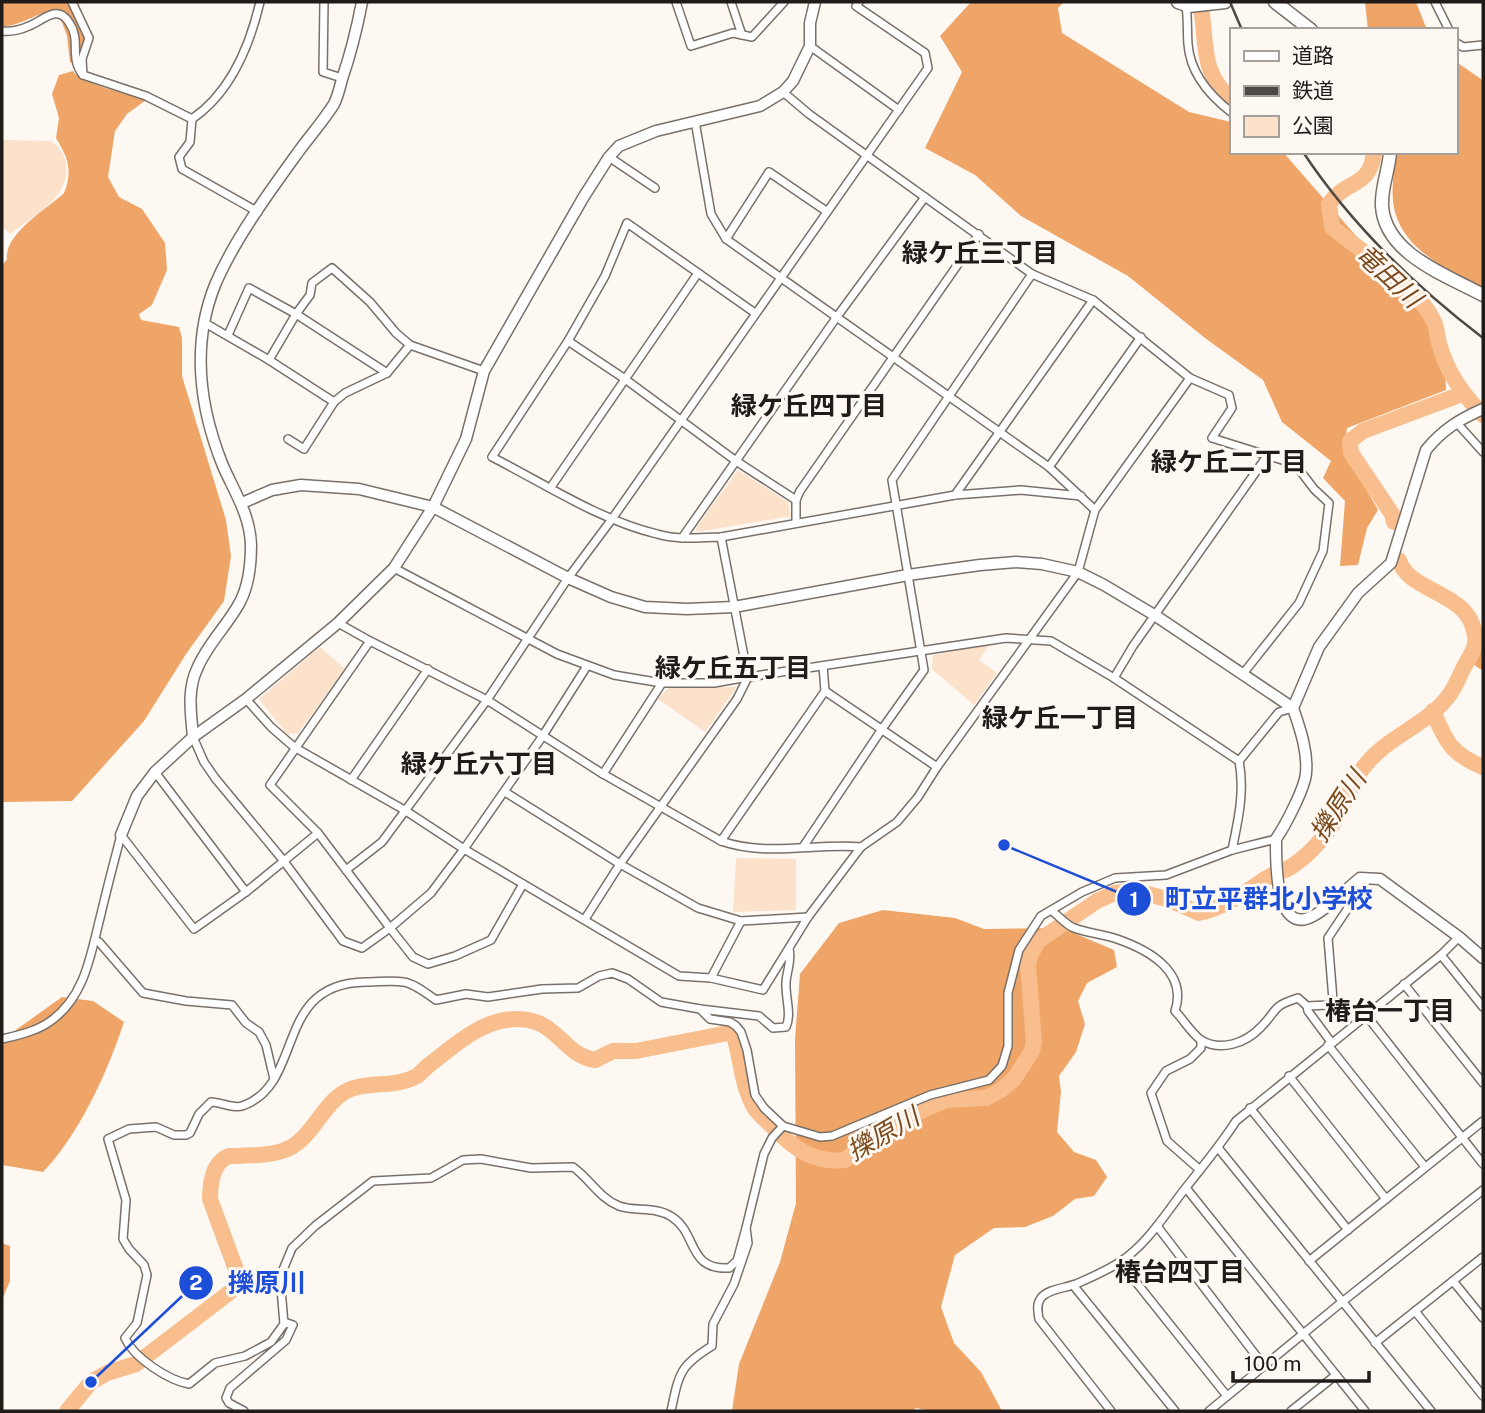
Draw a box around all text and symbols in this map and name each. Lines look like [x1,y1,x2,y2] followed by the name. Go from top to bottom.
[1230,28,1457,154] legend
[1292,43,1334,68] text: 道路
[1292,78,1334,103] text: 鉄道
[1292,113,1334,138] text: 公園
[902,237,1058,268] district label: 緑ケ丘三丁目
[1350,238,1431,316] water label: 竜田川
[731,390,887,421] district label: 緑ケ丘四丁目
[1151,446,1307,477] district label: 緑ケ丘二丁目
[655,652,811,683] district label: 緑ケ丘五丁目
[982,702,1138,733] district label: 緑ケ丘一丁目
[401,748,557,779] district label: 緑ケ丘六丁目
[1303,762,1373,847] water label: 擽原川
[1116,876,1387,923] callout: 町立平群北小学校
[1165,883,1373,914] text: 町立平群北小学校
[1130,887,1139,912] text: 1
[1325,995,1455,1026] district label: 椿台一丁目
[841,1099,927,1166] water label: 擽原川
[1115,1256,1245,1287] district label: 椿台四丁目
[179,1259,320,1306] callout: 擽原川
[228,1267,306,1298] text: 擽原川
[189,1270,203,1295] text: 2
[1233,1340,1370,1384] scale bar
[1244,1351,1301,1376] text: 100 m

